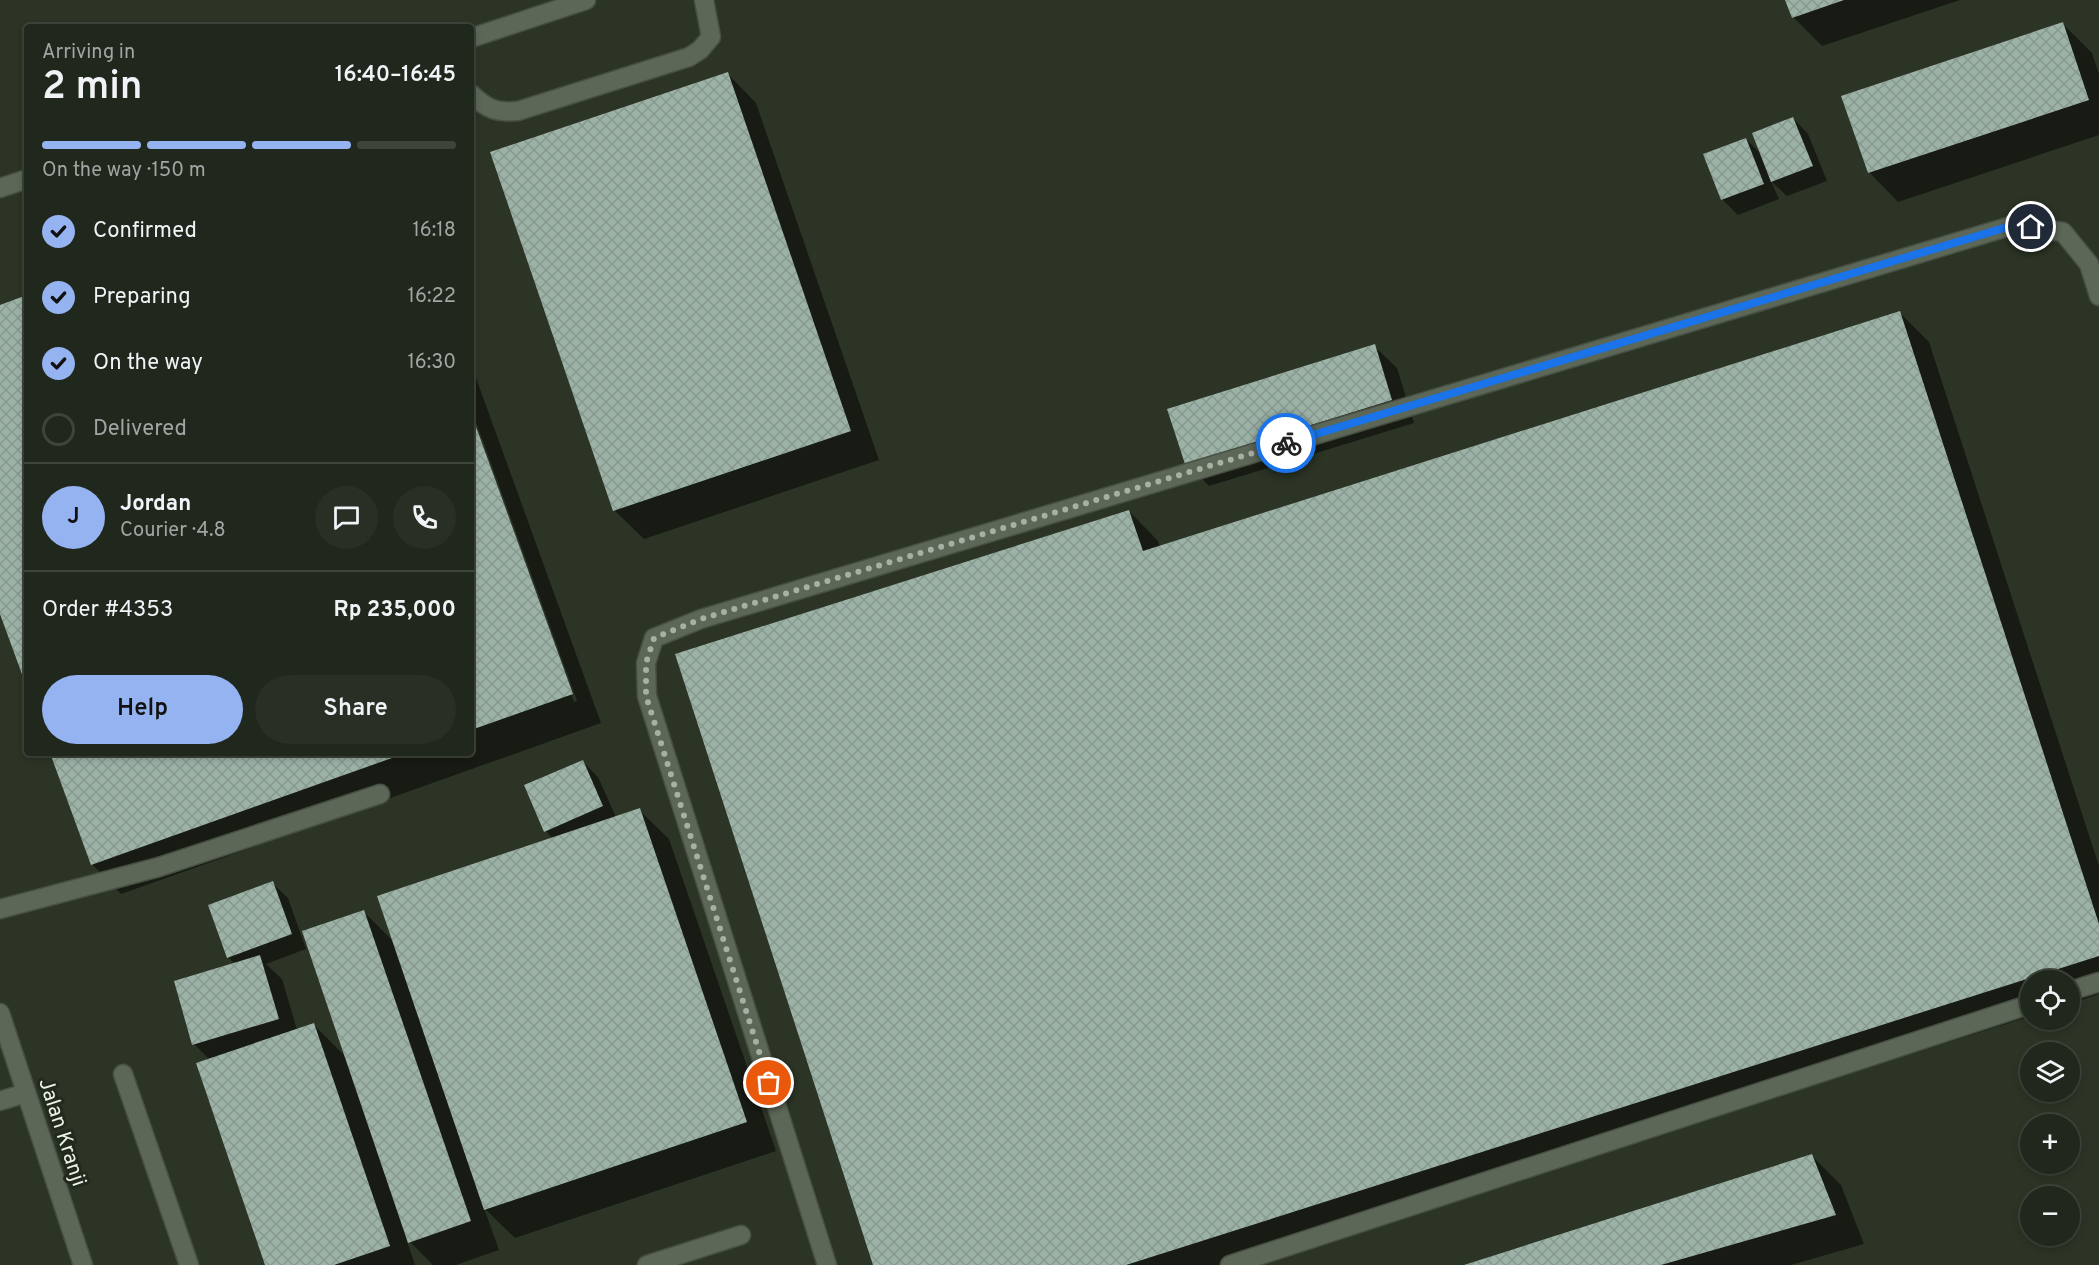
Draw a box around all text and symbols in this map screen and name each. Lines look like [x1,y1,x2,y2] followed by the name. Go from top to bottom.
[42,40,135,66] text: Arriving in
[335,62,456,89] text: 16:40–16:45
[42,64,143,113] text: 2 min
[42,158,206,184] text: On the way · 150 m
[2005,201,2056,252] pin
[2014,210,2047,243] icon: home
[42,215,75,248] icon: check
[93,218,197,245] text: Confirmed
[412,218,456,244] text: 16:18
[42,281,75,314] icon: check
[93,284,191,311] text: Preparing
[408,284,456,310] text: 16:22
[42,347,75,380] icon: check
[93,350,203,377] text: On the way
[407,350,456,376] text: 16:30
[1256,413,1316,473] courier
[93,416,187,443] text: Delivered
[1270,427,1303,460] icon: bike
[315,486,378,549] button: chat
[393,486,456,549] button: phone
[120,491,191,518] text: Jordan
[67,504,80,531] text: J
[120,518,226,544] text: Courier · 4.8
[42,597,173,624] text: Order #4353
[333,597,456,624] text: Rp 235,000
[42,675,243,744] button: Help
[255,675,456,744] button: Share
[2020,970,2080,1246] map controls
[2020,970,2080,1030] button: locate
[2020,1042,2080,1102] button: layers
[743,1057,794,1108] pin
[752,1066,785,1099] icon: bag
[31,1075,92,1190] street label: Jalan Kranji
[2020,1114,2080,1174] button: +
[2020,1186,2080,1246] button: −

